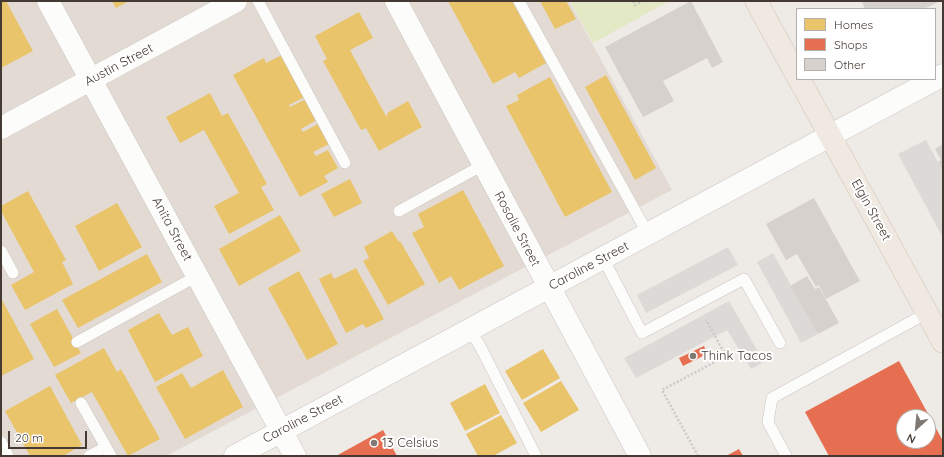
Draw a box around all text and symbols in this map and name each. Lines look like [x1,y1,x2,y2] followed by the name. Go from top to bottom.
[796,8,936,80] legend
[834,17,873,32] text: Homes
[834,37,868,52] text: Shops
[82,40,156,90] street label: Austin Street
[834,57,865,72] text: Other
[848,177,894,243] street label: Elgin Street
[491,189,543,269] street label: Rosalie Street
[149,194,195,264] street label: Anita Street
[546,238,632,294] street label: Caroline Street
[701,348,772,364] place label: Think Tacos
[688,351,698,361] marker: Think Tacos
[260,391,346,447] street label: Caroline Street
[896,409,936,449] north arrow
[10,423,89,449] scale bar
[15,430,43,445] text: 20 m
[904,431,918,447] text: N
[382,435,438,451] place label: 13 Celsius
[369,438,379,448] marker: 13 Celsius

